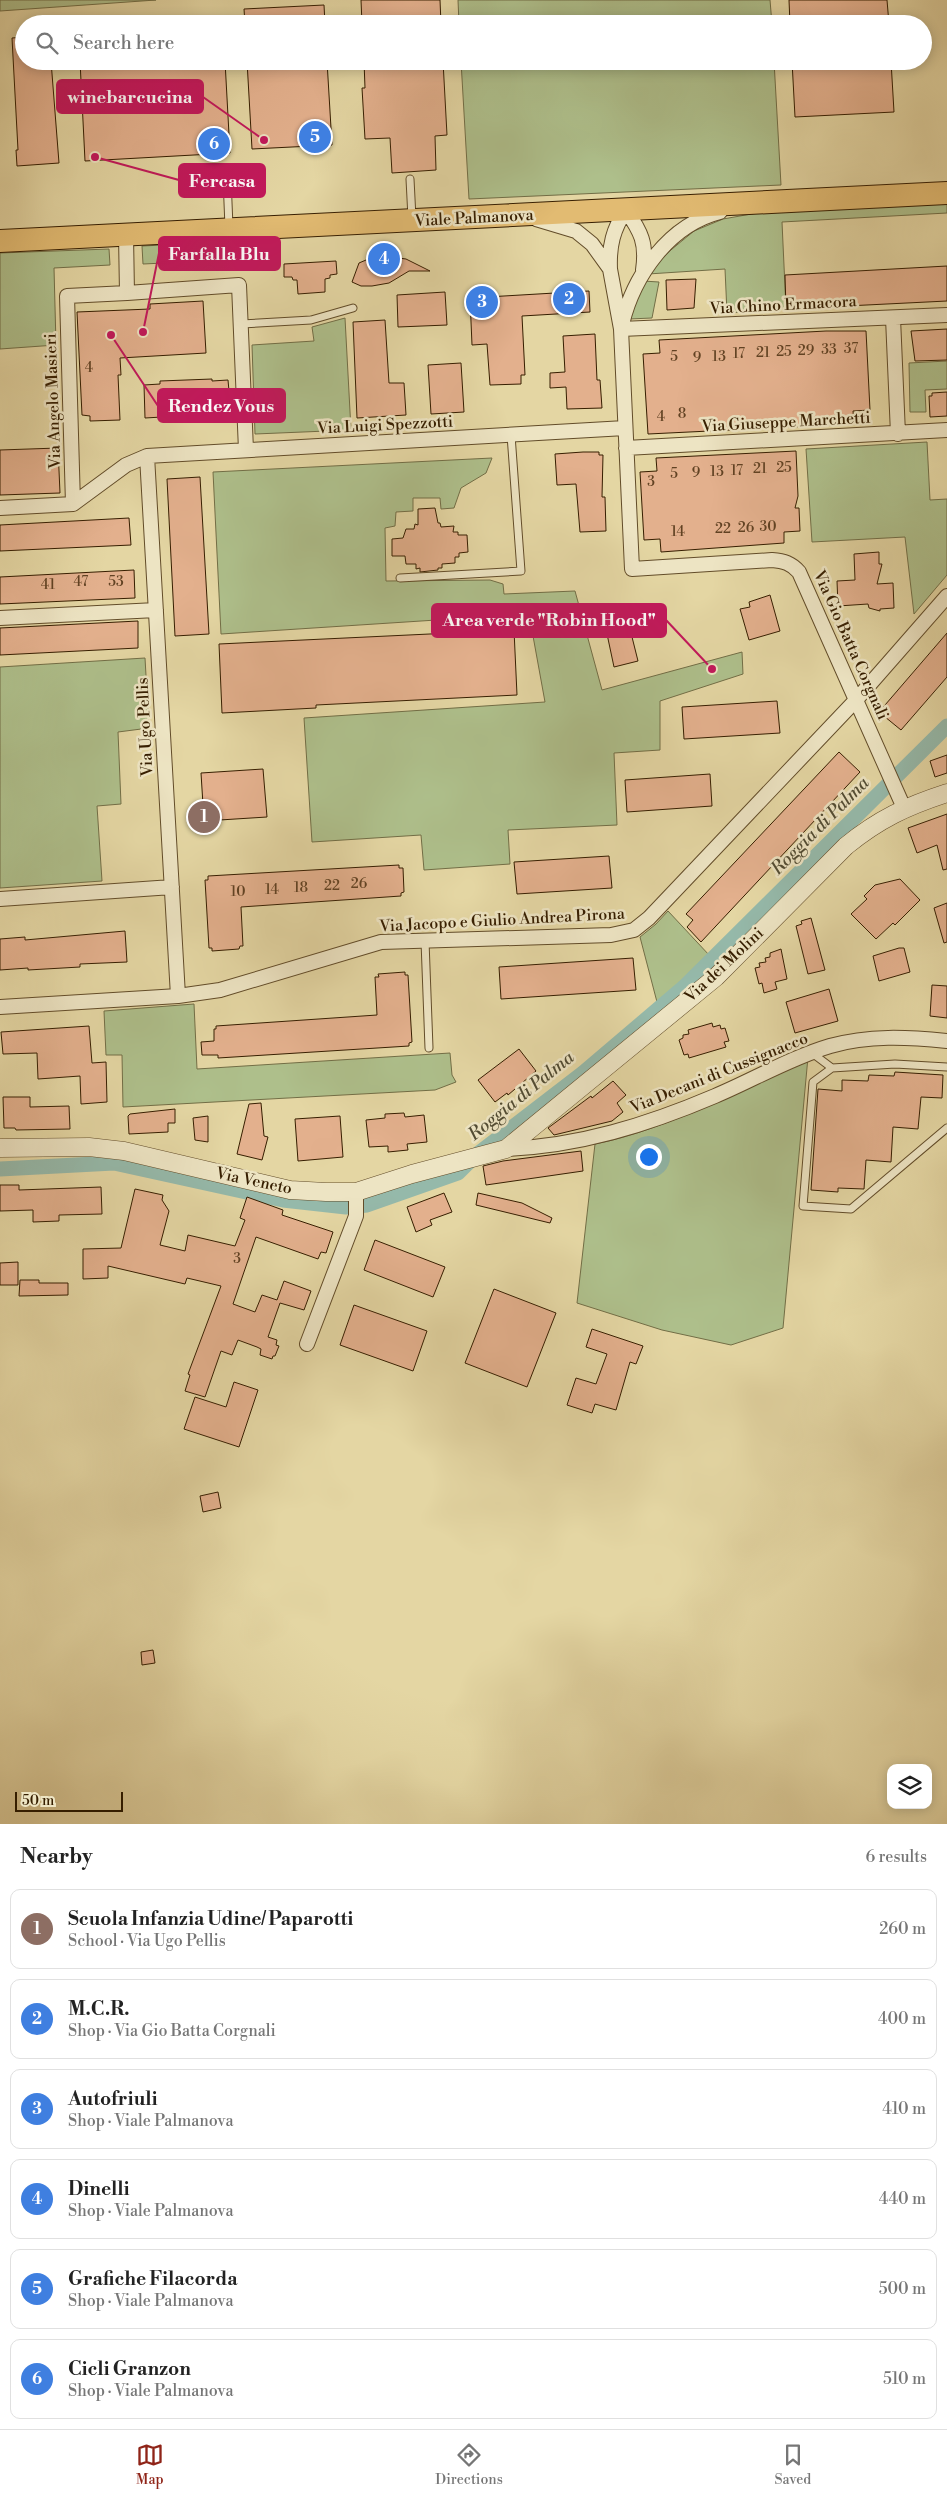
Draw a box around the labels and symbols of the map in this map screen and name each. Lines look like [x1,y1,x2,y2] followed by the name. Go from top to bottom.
[57,80,203,113] callout: winebarcucina
[66,86,193,109] text: winebarcucina
[299,118,331,156] pin: 5
[198,125,230,163] pin: 6
[179,164,265,197] callout: Fercasa
[189,170,255,193] text: Fercasa
[413,205,535,231] street label: Viale Palmanova
[159,237,280,270] callout: Farfalla Blu
[368,240,400,278] pin: 4
[168,243,270,266] text: Farfalla Blu
[553,280,585,318] pin: 2
[466,283,498,321] pin: 3
[708,291,858,319] street label: Via Chino Ermacora
[41,333,65,470] street label: Via Angelo Masieri
[844,340,858,358] house number: 37
[821,341,837,359] house number: 33
[798,342,814,360] house number: 29
[776,343,792,361] house number: 25
[756,344,770,362] house number: 21
[733,345,745,363] house number: 17
[670,348,678,366] house number: 5
[712,348,726,366] house number: 13
[693,349,701,367] house number: 9
[85,359,93,377] house number: 4
[158,389,285,422] callout: Rendez Vous
[168,395,274,418] text: Rendez Vous
[678,405,686,423] house number: 8
[657,408,665,426] house number: 4
[700,408,871,436] street label: Via Giuseppe Marchetti
[315,411,454,439] street label: Via Luigi Spezzotti
[776,459,792,477] house number: 25
[753,460,767,478] house number: 21
[731,462,743,480] house number: 17
[710,463,724,481] house number: 13
[692,464,700,482] house number: 9
[670,465,678,483] house number: 5
[647,473,655,491] house number: 3
[759,518,777,536] house number: 30
[738,519,755,537] house number: 26
[715,520,731,538] house number: 22
[671,523,685,541] house number: 14
[809,566,893,723] street label: Via Gio Batta Corgnali
[74,573,88,591] house number: 47
[108,573,124,591] house number: 53
[41,576,55,594] house number: 41
[432,604,666,637] callout: Area verde "Robin Hood"
[441,609,656,632] text: Area verde "Robin Hood"
[132,677,158,778] street label: Via Ugo Pellis
[765,771,875,881] water label: Roggia di Palma
[188,798,220,836] pin: 1
[351,875,368,893] house number: 26
[324,877,340,895] house number: 22
[294,879,308,897] house number: 18
[265,881,279,899] house number: 14
[231,883,245,901] house number: 10
[378,904,626,936] street label: Via Jacopo e Giulio Andrea Pirona
[680,923,768,1007] street label: Via dei Molini
[626,1028,811,1118] street label: Via Decani di Cussignacco
[462,1046,580,1146] water label: Roggia di Palma
[636,1144,662,1170] your location
[213,1163,294,1199] street label: Via Veneto
[233,1250,241,1268] house number: 3
[15,1789,122,1812] scale bar

